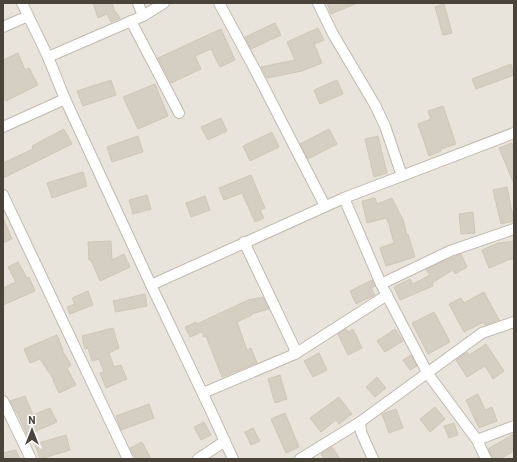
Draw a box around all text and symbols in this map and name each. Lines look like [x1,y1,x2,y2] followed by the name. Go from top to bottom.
[12,410,52,450] north arrow
[28,413,36,426] text: N

